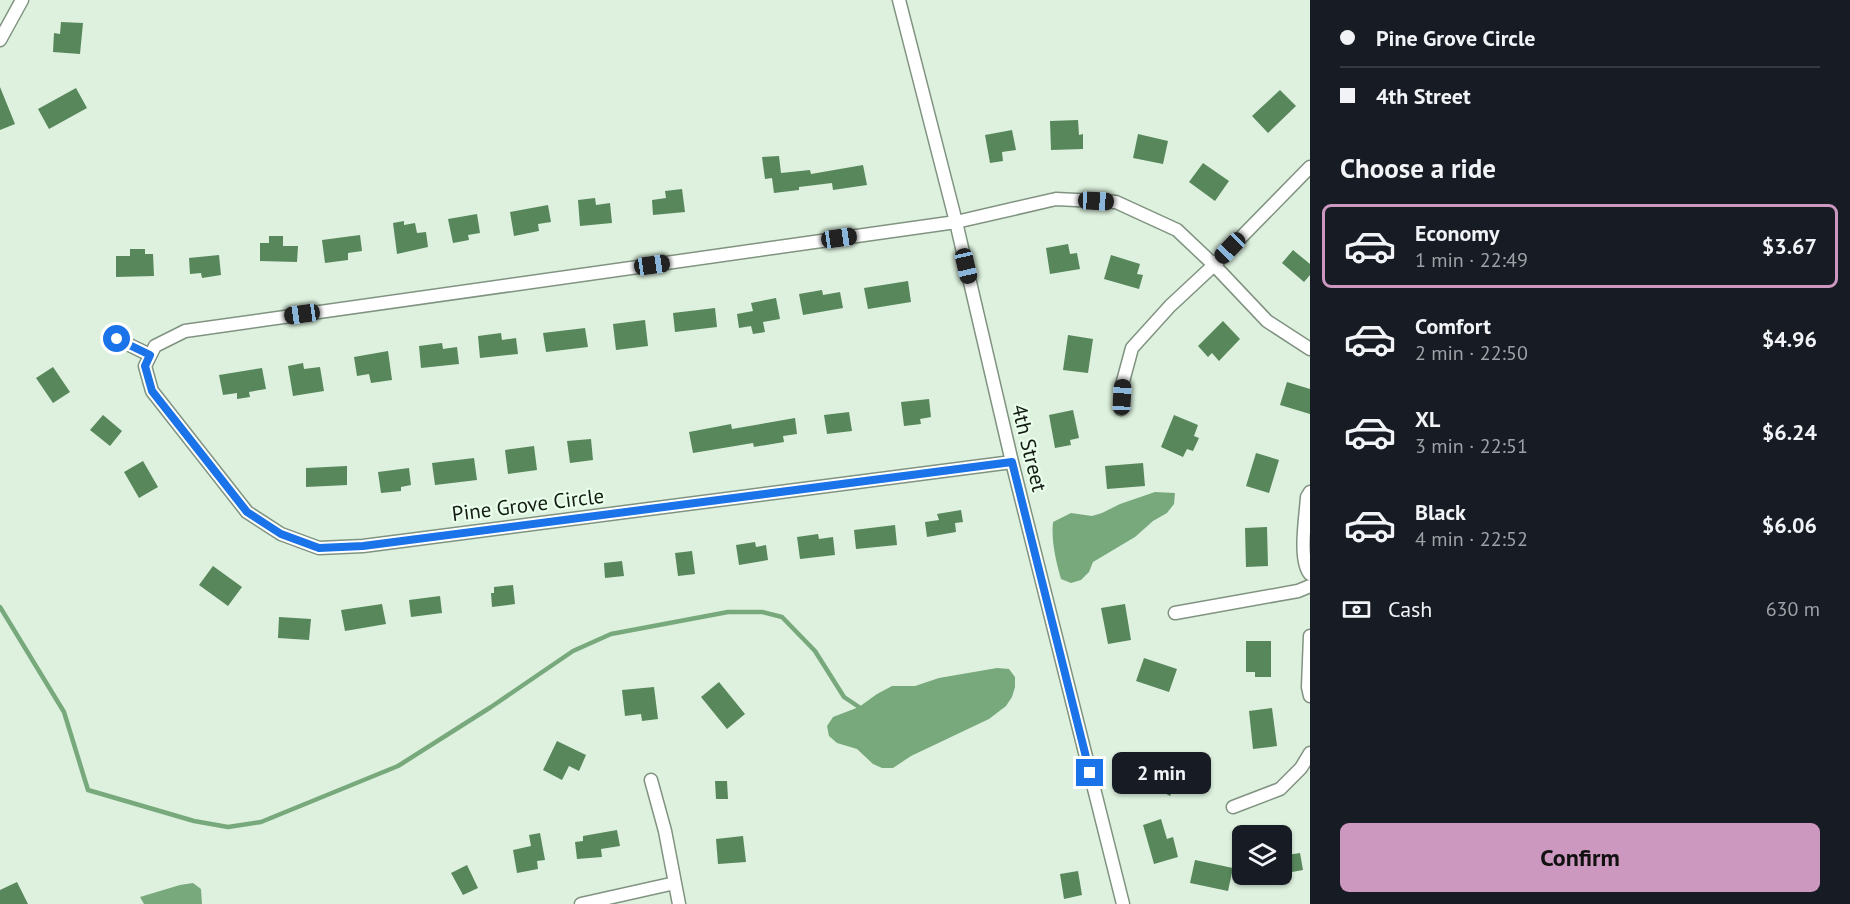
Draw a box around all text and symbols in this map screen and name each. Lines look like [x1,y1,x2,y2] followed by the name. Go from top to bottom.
[1376,24,1536,52] text: Pine Grove Circle
[1376,82,1471,110] text: 4th Street
[1340,151,1496,185] text: Choose a ride
[1078,191,1114,211] car
[1343,219,1397,273] icon: car
[1415,219,1499,247] text: Economy
[820,227,858,249] car
[1211,229,1249,267] car
[1762,232,1817,260] text: $3.67
[953,246,979,286] car
[1415,247,1528,273] text: 1 min · 22:49
[633,254,671,276] car
[283,303,321,325] car
[1343,312,1397,366] icon: car
[1415,312,1491,340] text: Comfort
[103,325,130,352] route start
[1762,325,1817,353] text: $4.96
[1415,340,1528,366] text: 2 min · 22:50
[1112,379,1132,415] car
[1006,401,1053,494] street label: 4th Street
[1343,405,1397,459] icon: car
[1415,405,1440,433] text: XL
[1762,418,1817,446] text: $6.24
[1415,433,1528,459] text: 3 min · 22:51
[450,482,606,527] street label: Pine Grove Circle
[1343,498,1397,552] icon: car
[1415,498,1466,526] text: Black
[1762,511,1817,539] text: $6.06
[1415,526,1528,552] text: 4 min · 22:52
[1340,593,1373,626] icon: cash
[1388,595,1432,623] text: Cash
[1766,596,1820,622] text: 630 m
[1111,752,1210,794] callout: 2 min
[1076,759,1103,786] route end
[1137,760,1186,786] text: 2 min
[1340,823,1820,892] button: Confirm
[1232,825,1292,885] map controls
[1232,825,1292,885] button: layers

